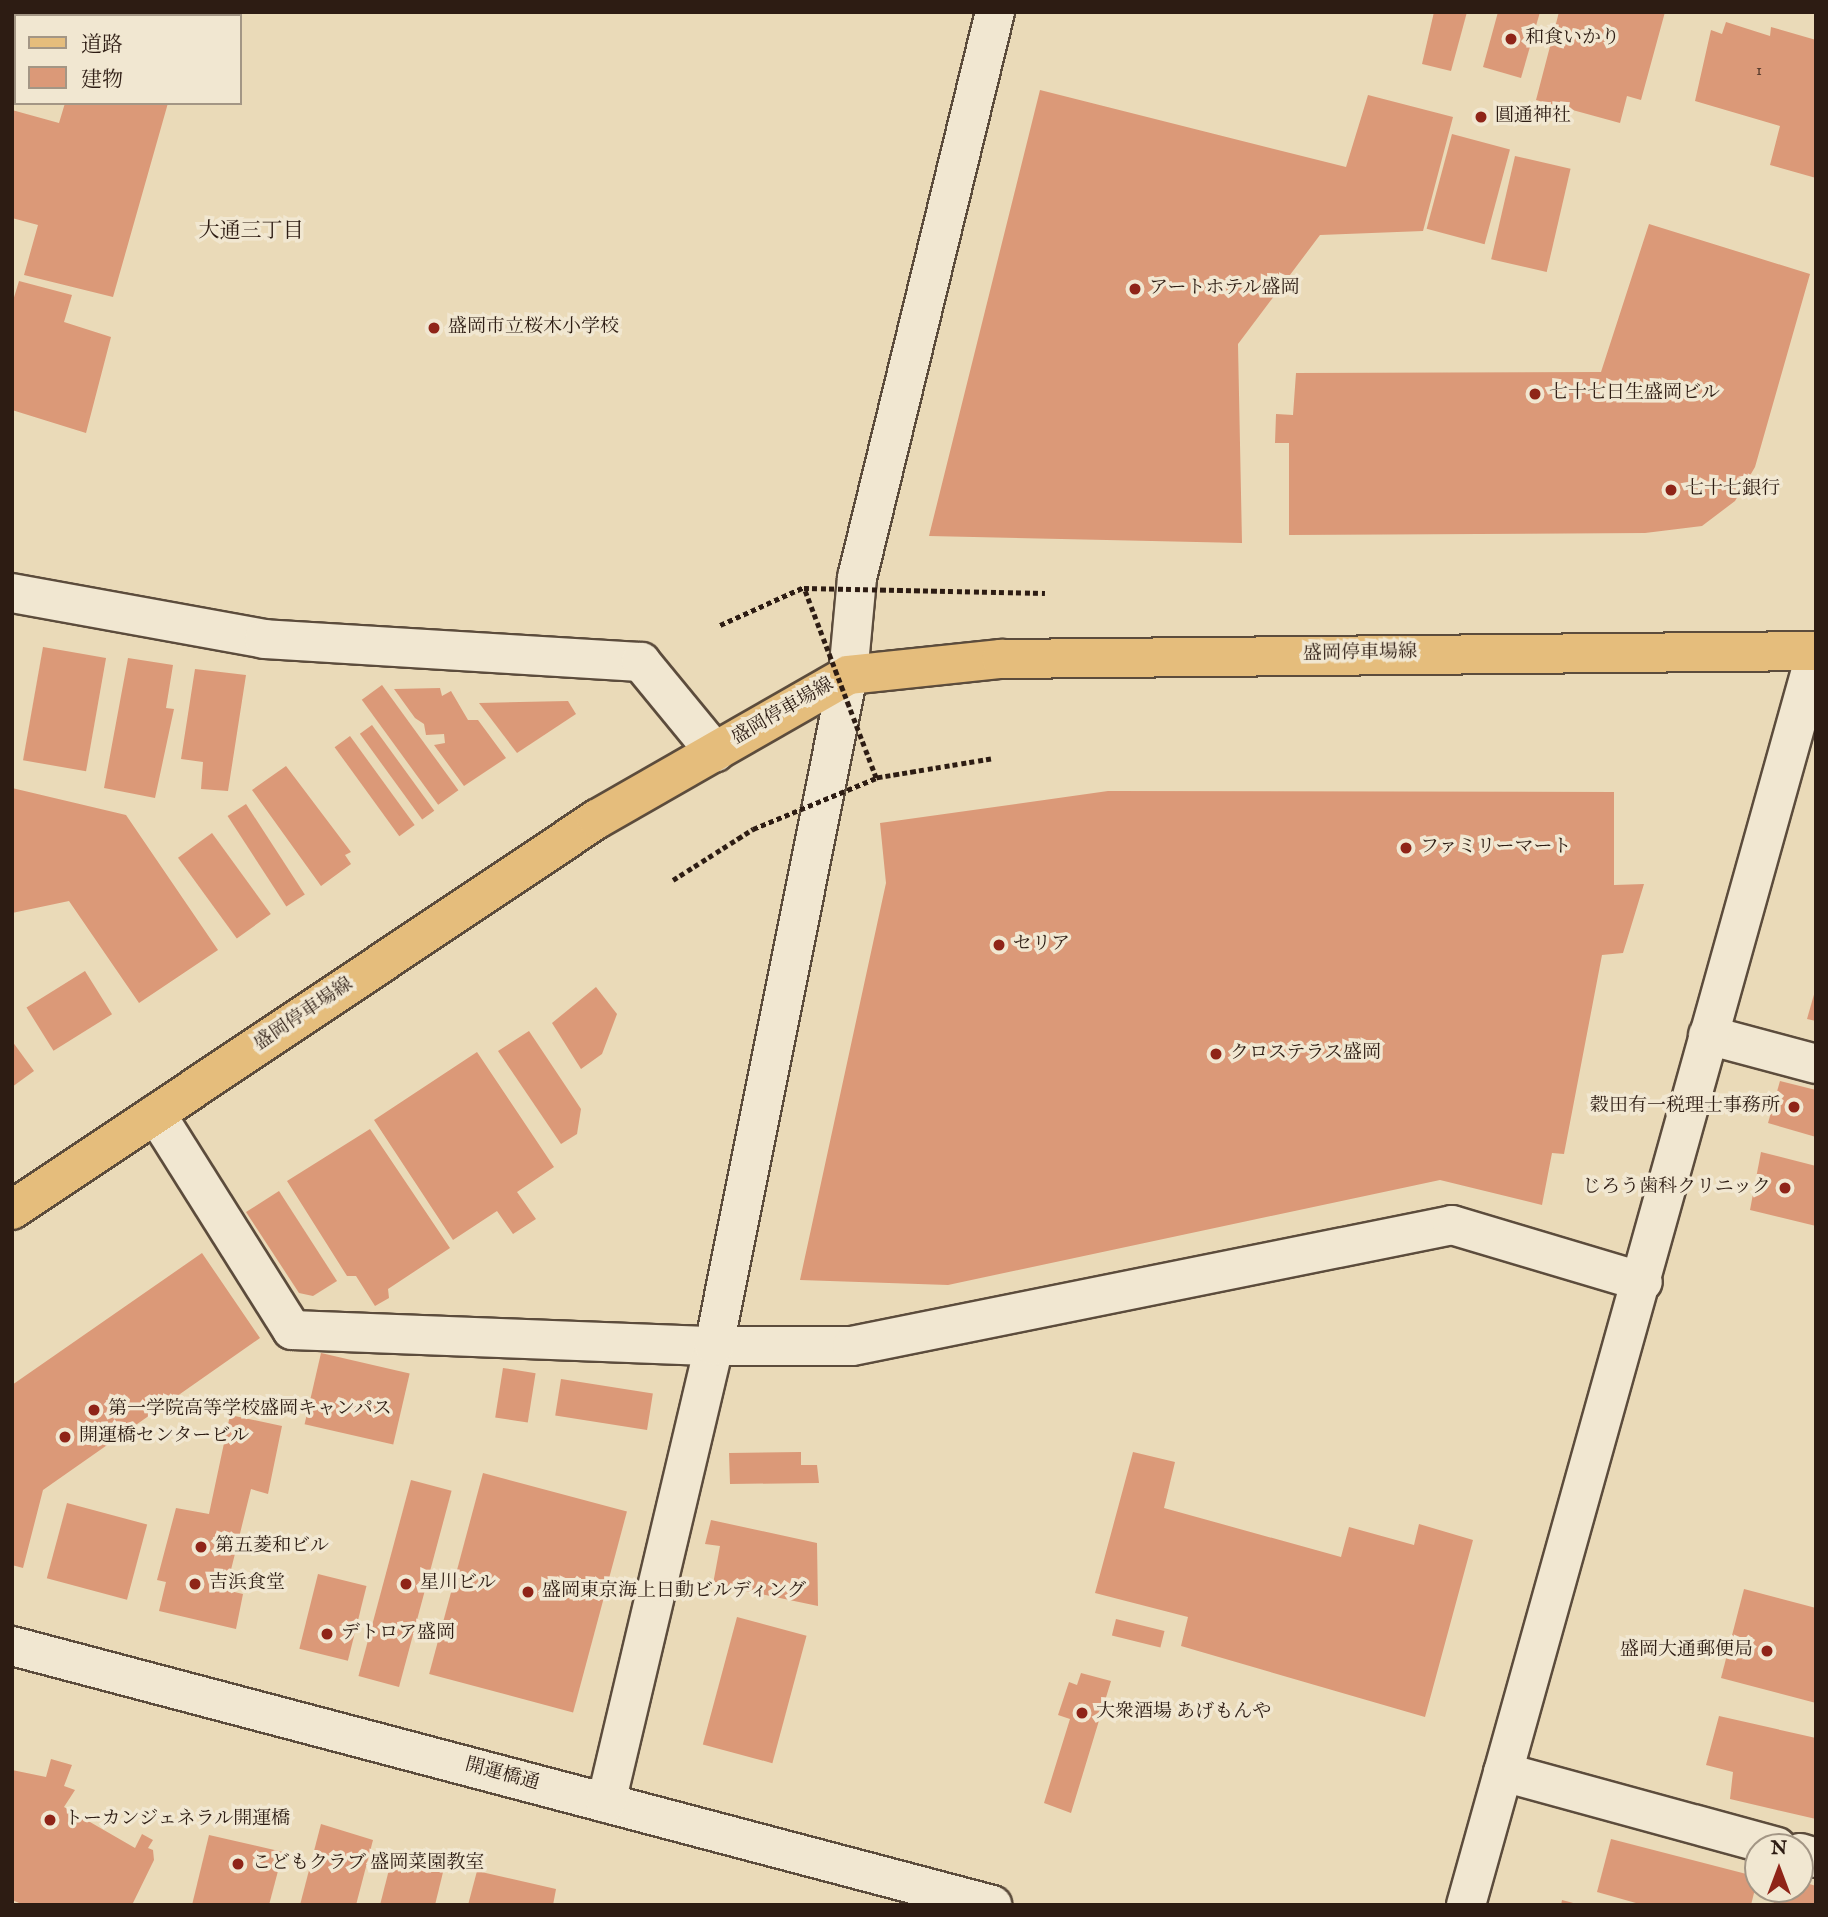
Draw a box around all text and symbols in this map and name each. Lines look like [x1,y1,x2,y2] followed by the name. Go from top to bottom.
[14,14,242,105] legend
[1525,28,1620,50] place label: 和食いかり
[1503,31,1519,47] marker: 和食いかり
[81,32,123,59] text: 道路
[1756,61,1762,81] house number: 1
[81,67,123,94] text: 建物
[1495,106,1571,128] place label: 圓通神社
[1473,109,1489,125] marker: 圓通神社
[199,219,303,245] district label: 大通三丁目
[1149,278,1300,300] place label: アートホテル盛岡
[1127,281,1143,297] marker: アートホテル盛岡
[448,317,619,339] place label: 盛岡市立桜木小学校
[426,320,442,336] marker: 盛岡市立桜木小学校
[1549,383,1720,405] place label: 七十七日生盛岡ビル
[1527,386,1543,402] marker: 七十七日生盛岡ビル
[1685,479,1780,501] place label: 七十七銀行
[1663,482,1679,498] marker: 七十七銀行
[1303,642,1417,666] street label: 盛岡停車場線
[728,674,838,750] street label: 盛岡停車場線
[1420,837,1572,859] place label: ファミリーマート
[1398,840,1414,856] marker: ファミリーマート
[1013,934,1070,956] place label: セリア
[991,937,1007,953] marker: セリア
[250,974,358,1056] street label: 盛岡停車場線
[1230,1043,1382,1065] place label: クロステラス盛岡
[1208,1046,1224,1062] marker: クロステラス盛岡
[1590,1096,1780,1118] place label: 穀田有一税理士事務所
[1786,1099,1802,1115] marker: 穀田有一税理士事務所
[1581,1177,1771,1199] place label: じろう歯科クリニック
[1777,1180,1793,1196] marker: じろう歯科クリニック
[108,1399,393,1421] place label: 第一学院高等学校盛岡キャンパス
[86,1402,102,1418] marker: 第一学院高等学校盛岡キャンパス
[79,1426,250,1448] place label: 開運橋センタービル
[57,1429,73,1445] marker: 開運橋センタービル
[215,1536,329,1558] place label: 第五菱和ビル
[193,1539,209,1555] marker: 第五菱和ビル
[209,1573,285,1595] place label: 吉浜食堂
[420,1573,496,1595] place label: 星川ビル
[187,1576,203,1592] marker: 吉浜食堂
[398,1576,414,1592] marker: 星川ビル
[542,1581,808,1603] place label: 盛岡東京海上日動ビルディング
[520,1584,536,1600] marker: 盛岡東京海上日動ビルディング
[341,1623,455,1645] place label: デトロア盛岡
[319,1626,335,1642] marker: デトロア盛岡
[1620,1640,1753,1662] place label: 盛岡大通郵便局
[1759,1643,1775,1659] marker: 盛岡大通郵便局
[1096,1702,1271,1724] place label: 大衆酒場 あげもんや
[1074,1705,1090,1721] marker: 大衆酒場 あげもんや
[462,1754,542,1796] street label: 開運橋通
[64,1809,292,1831] place label: トーカンジェネラル開運橋
[42,1812,58,1828] marker: トーカンジェネラル開運橋
[1744,1833,1814,1903] north arrow
[1771,1837,1787,1861] text: N
[252,1853,484,1875] place label: こどもクラブ 盛岡菜園教室
[230,1856,246,1872] marker: こどもクラブ 盛岡菜園教室

